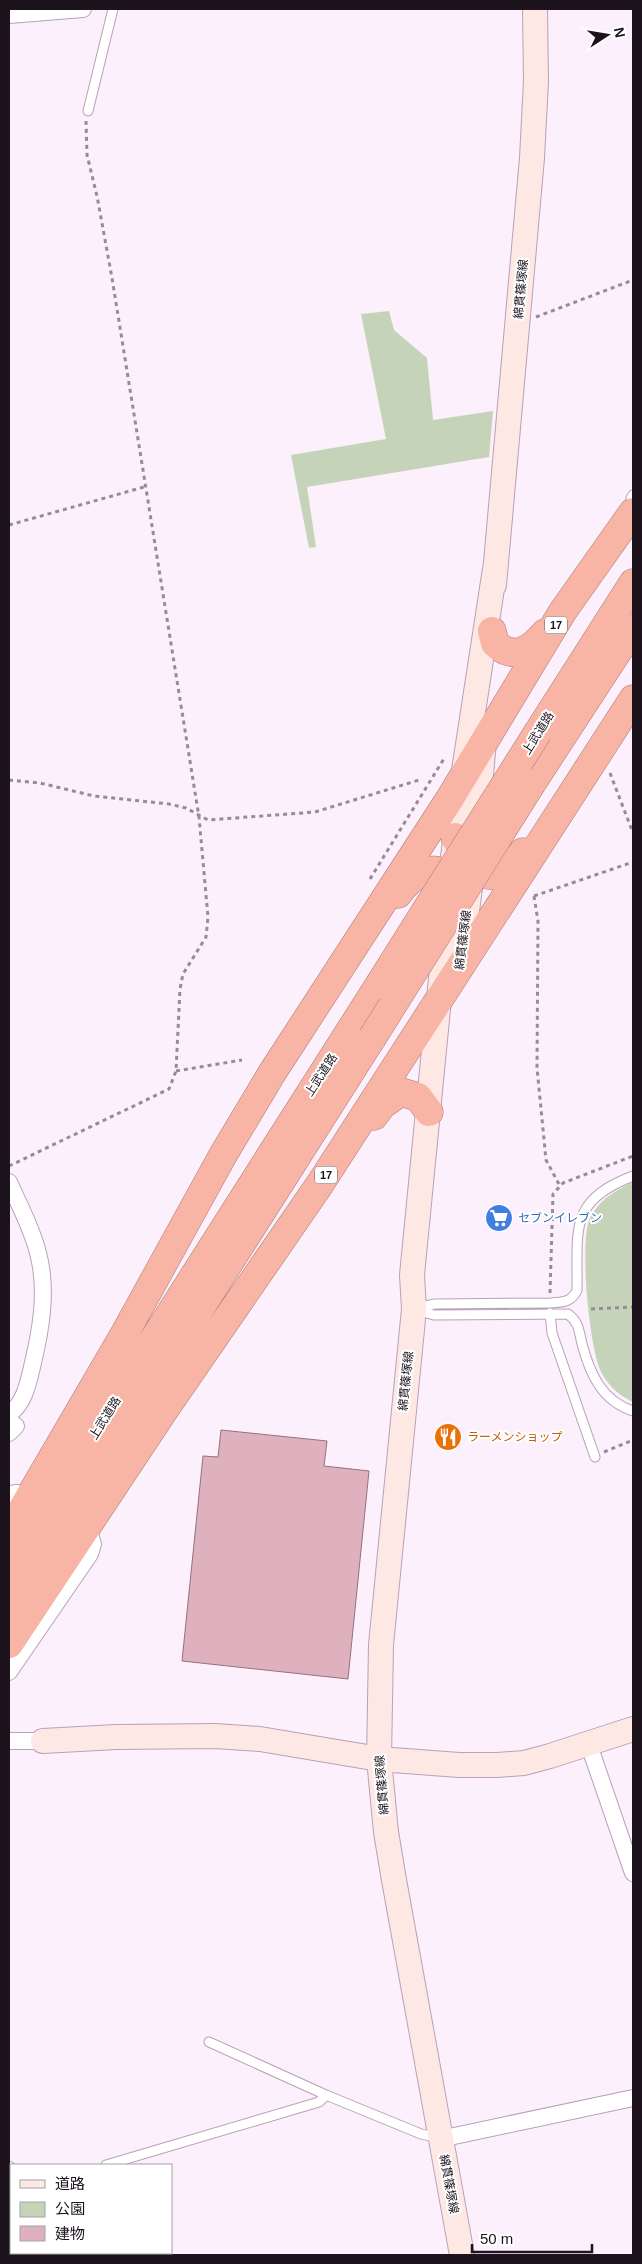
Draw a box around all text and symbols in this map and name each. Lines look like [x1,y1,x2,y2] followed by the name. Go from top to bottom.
[582,10,632,60] north arrow
[611,26,629,39] text: N
[511,258,531,320] street label: 綿貫篠塚線
[545,616,567,634] road number: 17
[519,709,557,757] street label: 上武道路
[452,909,474,971] street label: 綿貫篠塚線
[302,1051,340,1099] street label: 上武道路
[315,1166,337,1184] road number: 17
[484,1203,514,1233] supermarket icon: セブンイレブン
[518,1211,602,1225] place label: セブンイレブン
[396,1350,416,1412] street label: 綿貫篠塚線
[86,1394,124,1442] street label: 上武道路
[433,1422,463,1452] restaurant icon: ラーメンショップ
[467,1430,563,1444] place label: ラーメンショップ
[372,1754,392,1816] street label: 綿貫篠塚線
[437,2153,461,2215] street label: 綿貫篠塚線
[10,2164,172,2254] legend
[55,2175,85,2192] text: 道路
[55,2200,85,2217] text: 公園
[472,2222,592,2254] scale bar
[55,2225,85,2242] text: 建物
[480,2230,513,2247] text: 50 m

